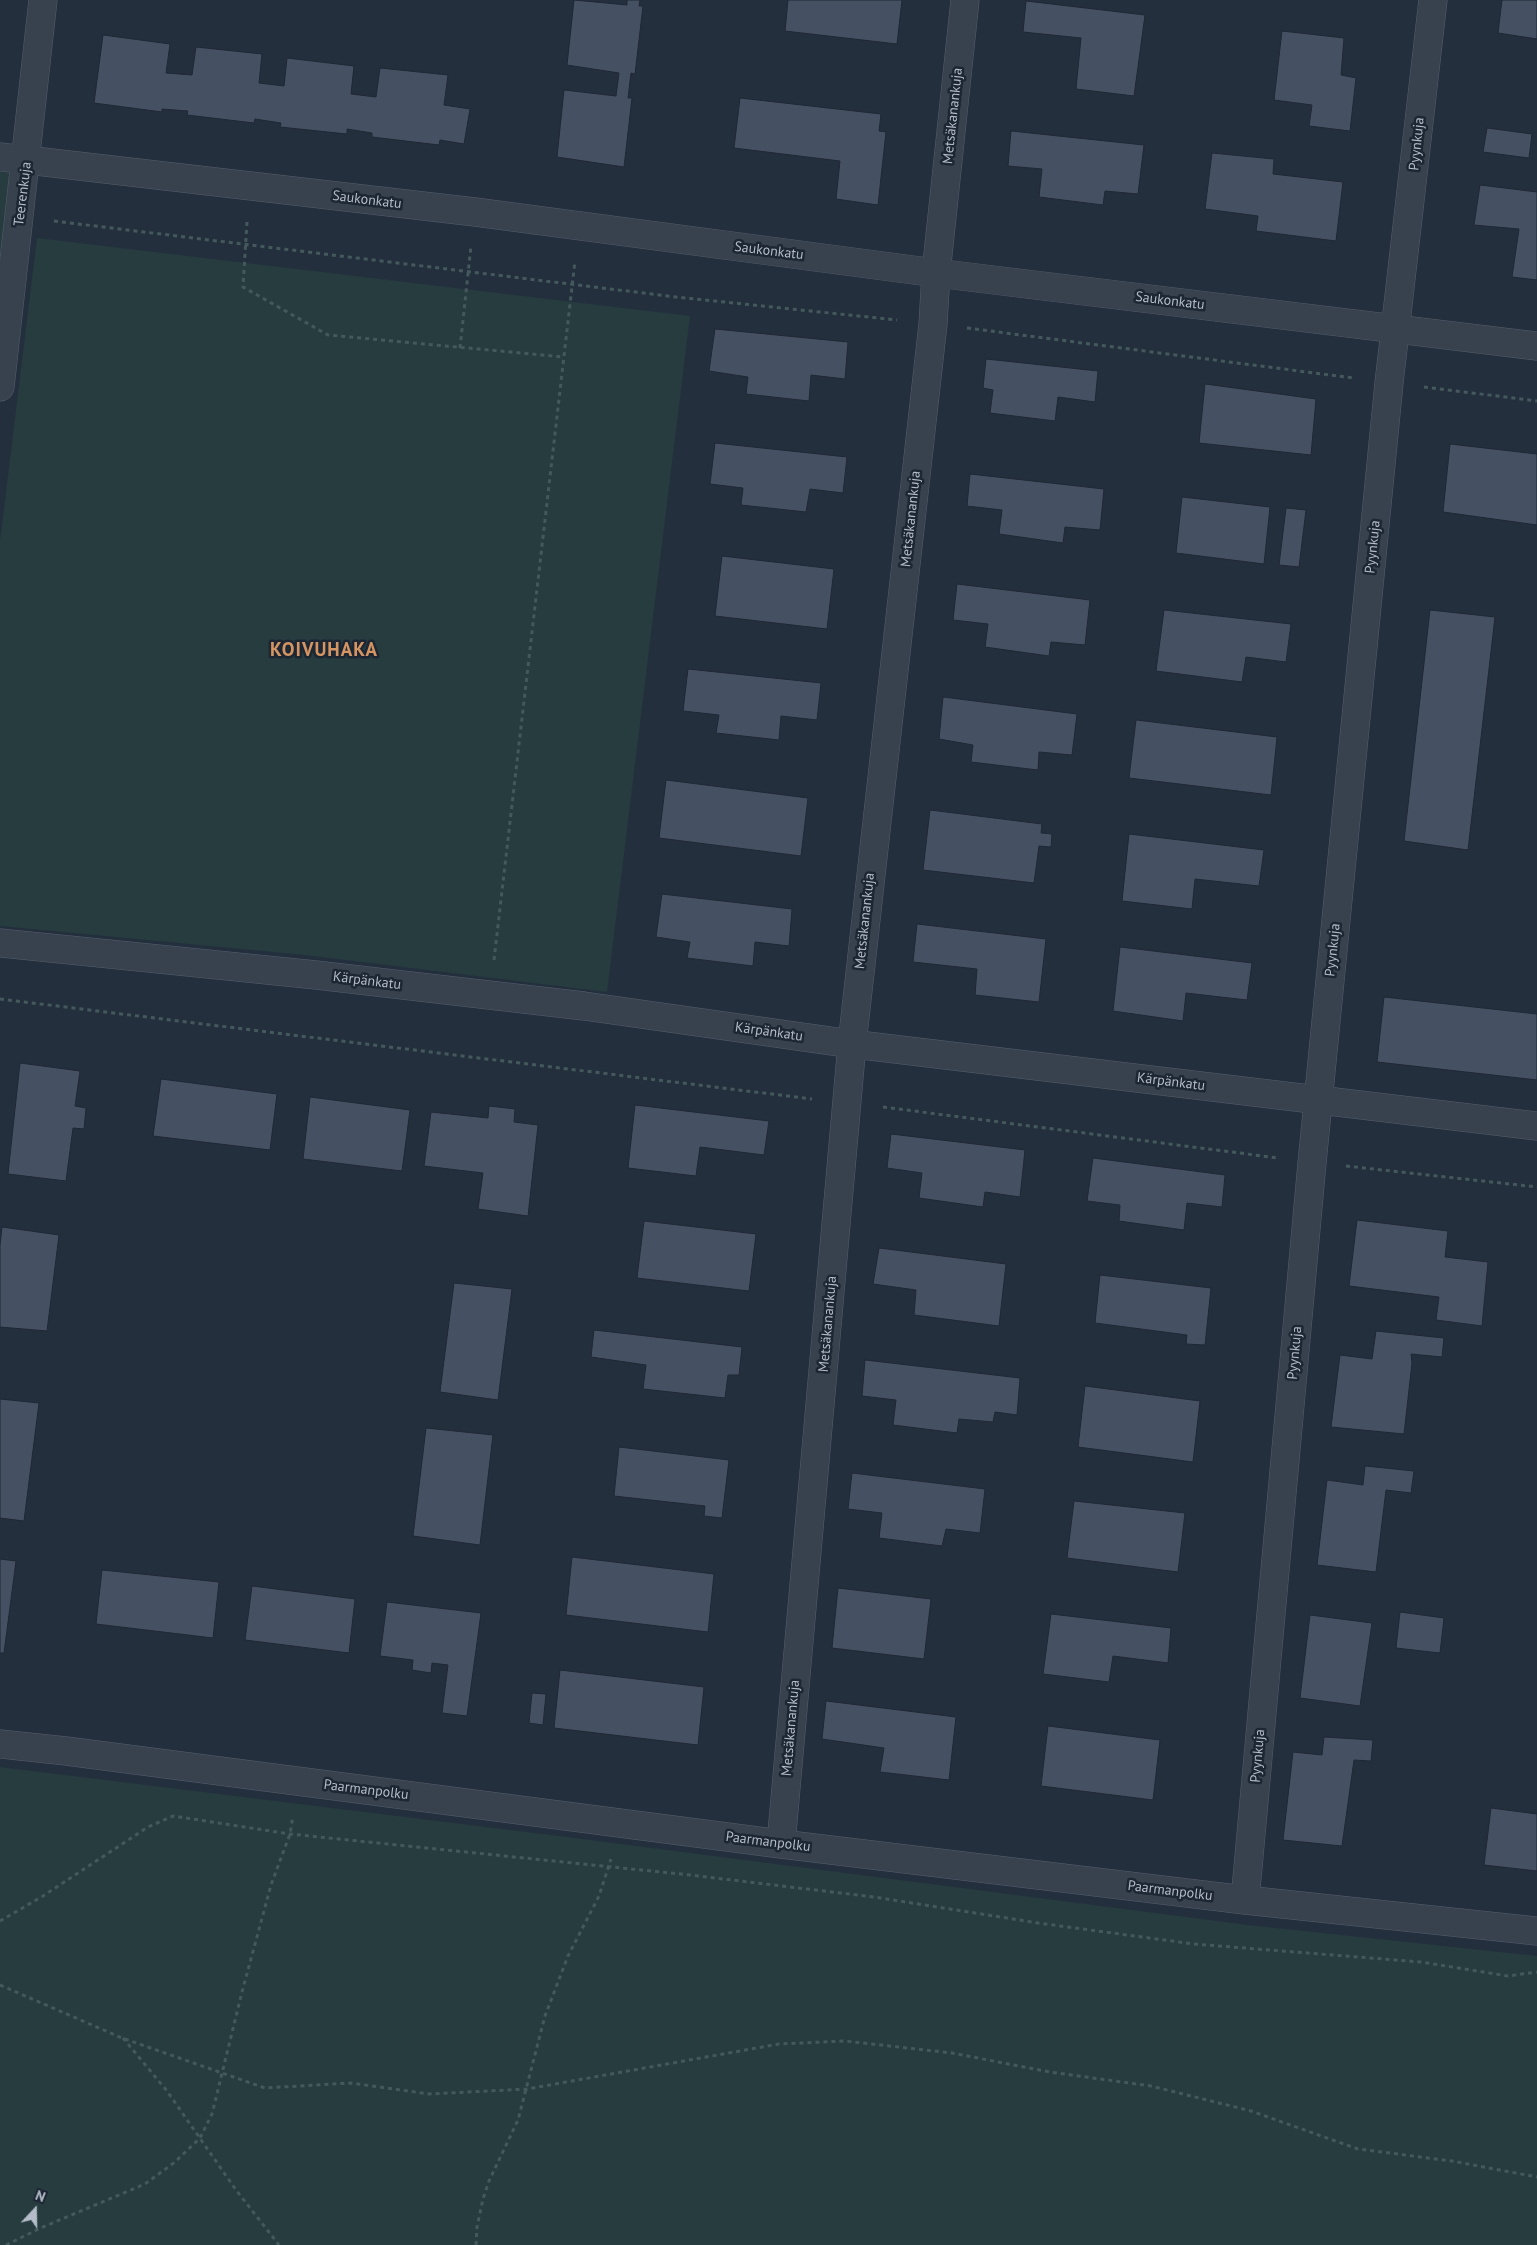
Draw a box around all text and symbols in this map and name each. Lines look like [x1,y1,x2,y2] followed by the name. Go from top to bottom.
[940,67,966,165] street label: Metsäkanankuja
[1406,116,1428,172] street label: Pyynkuja
[11,161,35,227] street label: Teerenkuja
[331,187,403,213] street label: Saukonkatu
[733,238,805,264] street label: Saukonkatu
[1134,288,1206,314] street label: Saukonkatu
[898,470,924,568] street label: Metsäkanankuja
[1362,519,1384,575] street label: Pyynkuja
[269,640,379,662] district label: KOIVUHAKA
[852,872,878,970] street label: Metsäkanankuja
[1322,922,1344,978] street label: Pyynkuja
[332,968,402,994] street label: Kärpänkatu
[734,1019,804,1045] street label: Kärpänkatu
[1136,1069,1206,1095] street label: Kärpänkatu
[815,1275,841,1373] street label: Metsäkanankuja
[1284,1326,1306,1380] street label: Pyynkuja
[778,1679,804,1777] street label: Metsäkanankuja
[1247,1729,1269,1783] street label: Pyynkuja
[323,1776,409,1804] street label: Paarmanpolku
[725,1828,811,1856] street label: Paarmanpolku
[1127,1877,1213,1905] street label: Paarmanpolku
[10,2185,60,2235] north arrow
[33,2186,48,2206] text: N

